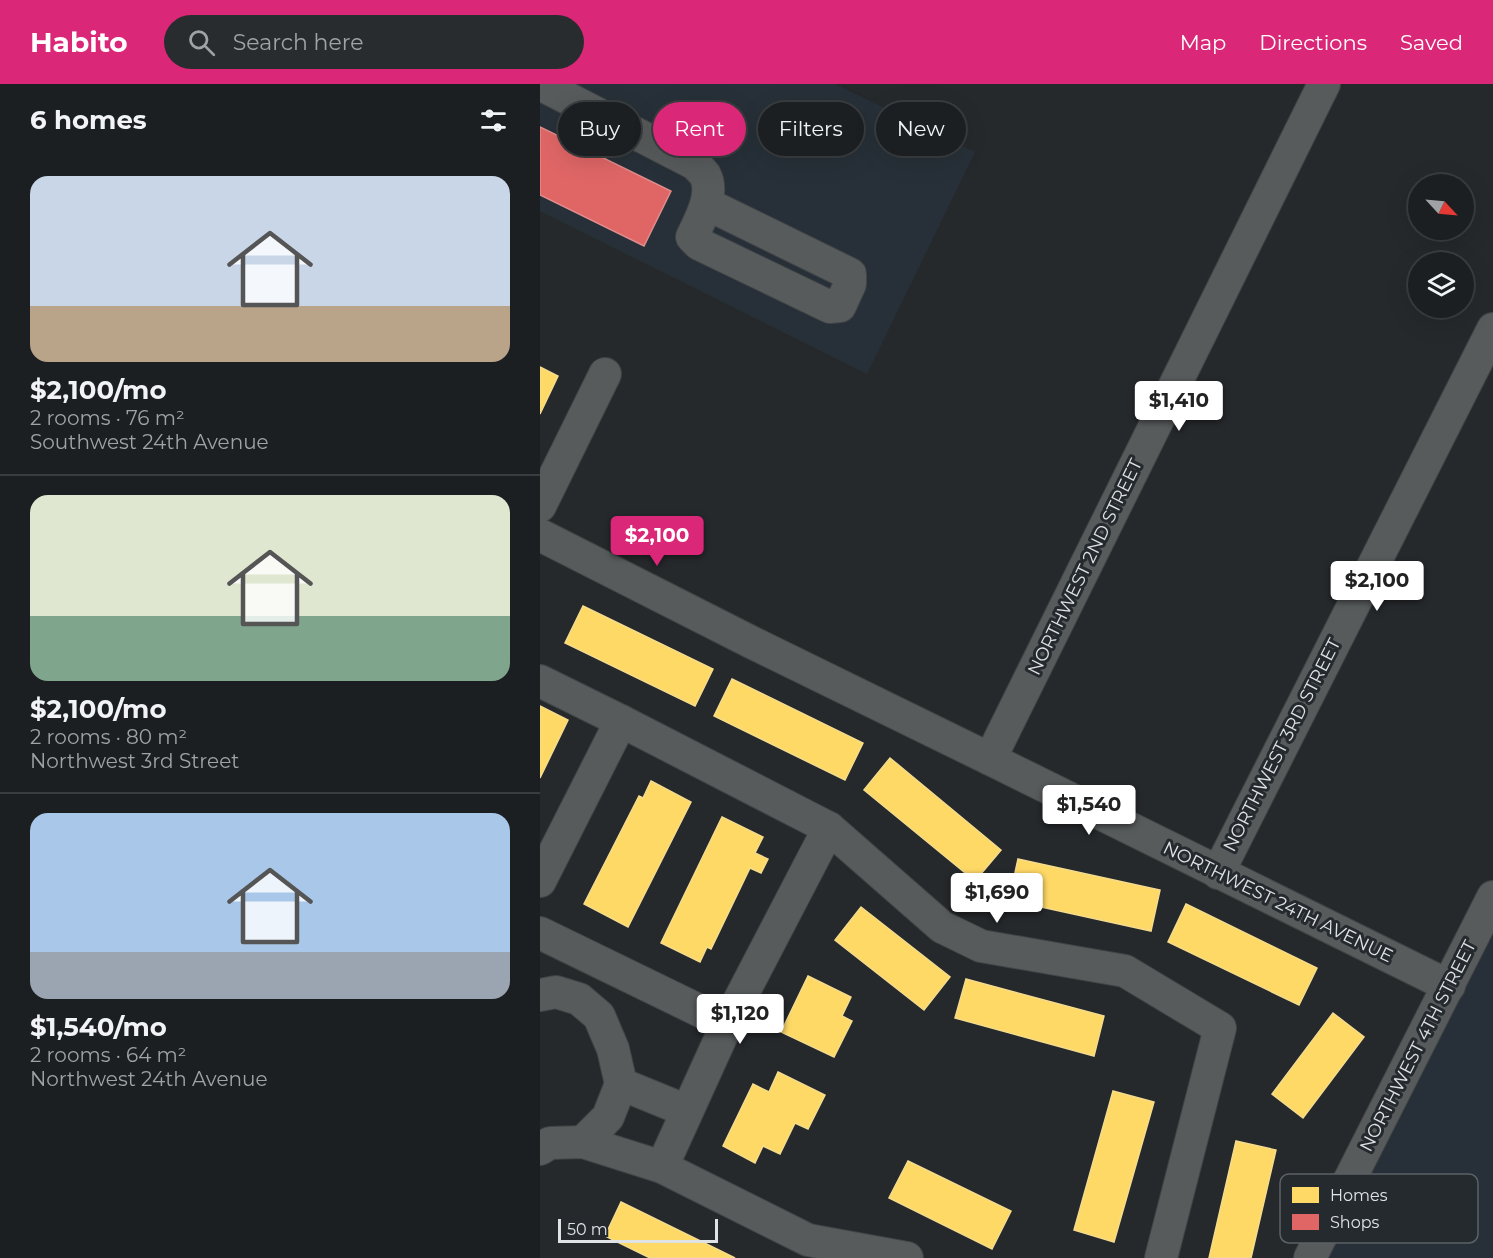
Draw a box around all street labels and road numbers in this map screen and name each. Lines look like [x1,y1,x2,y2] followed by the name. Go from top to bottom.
[1023,455,1147,679] street label: NORTHWEST 2ND STREET
[1219,634,1346,855] street label: NORTHWEST 3RD STREET
[1159,837,1397,967] street label: NORTHWEST 24TH AVENUE
[1355,936,1481,1155] street label: NORTHWEST 4TH STREET

